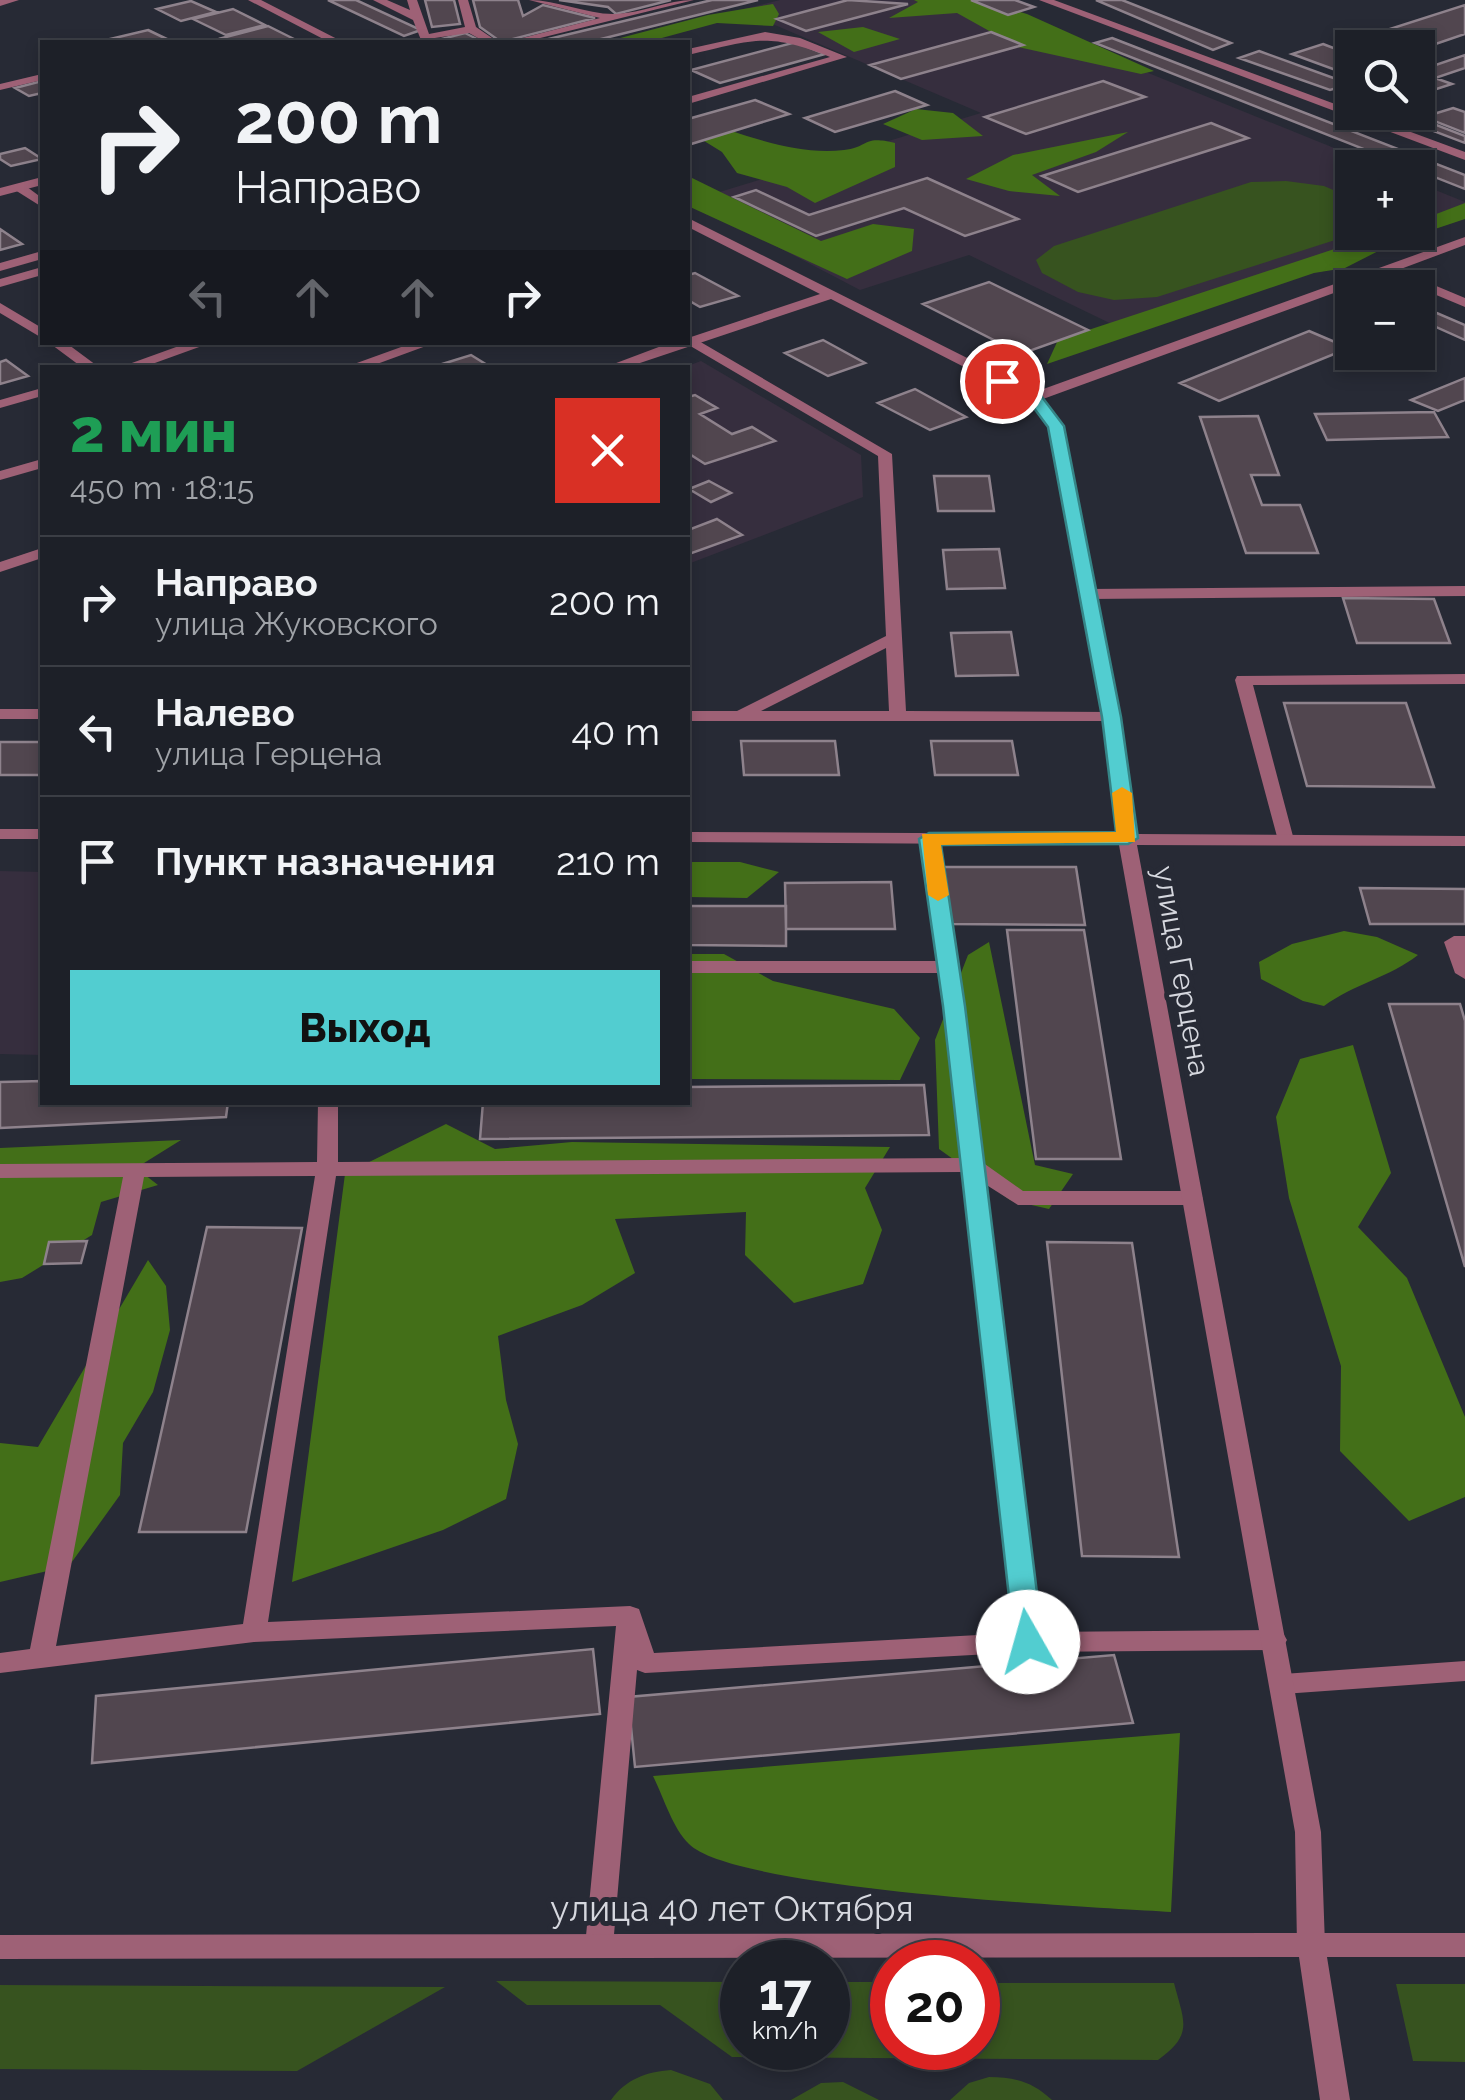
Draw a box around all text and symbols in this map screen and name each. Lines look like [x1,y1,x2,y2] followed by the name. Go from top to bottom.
[1335,30,1435,370] map controls
[1335,30,1435,130] button: search
[235,77,442,159] text: 200 m
[70,80,200,210] icon: right
[1335,150,1435,250] button: +
[235,161,421,214] text: Направо
[180,270,235,325] icon: left
[285,270,340,325] icon: ahead
[390,270,445,325] icon: ahead
[495,270,550,325] icon: right
[1335,270,1435,370] button: −
[960,339,1045,424] pin
[975,354,1030,409] icon: arrive
[70,396,237,466] text: 2 мин
[555,398,660,503] button: close
[70,469,254,506] text: 450 m · 18:15
[155,560,318,605] text: Направо
[70,574,125,629] icon: right
[549,579,660,624] text: 200 m
[155,605,438,642] text: улица Жуковского
[155,690,295,735] text: Налево
[70,704,125,759] icon: left
[571,709,660,754] text: 40 m
[155,735,382,772] text: улица Герцена
[70,834,125,889] icon: arrive
[155,839,496,884] text: Пункт назначения
[556,839,660,884] text: 210 m
[1146,863,1218,1079] street label: улица Герцена
[70,970,660,1085] button: Выход
[976,1590,1080,1694] position arrow
[550,1888,914,1929] street label: улица 40 лет Октября
[870,1940,1000,2070] speed limit sign: 20
[759,1963,811,2022] text: 17
[752,2015,818,2045] text: km/h

